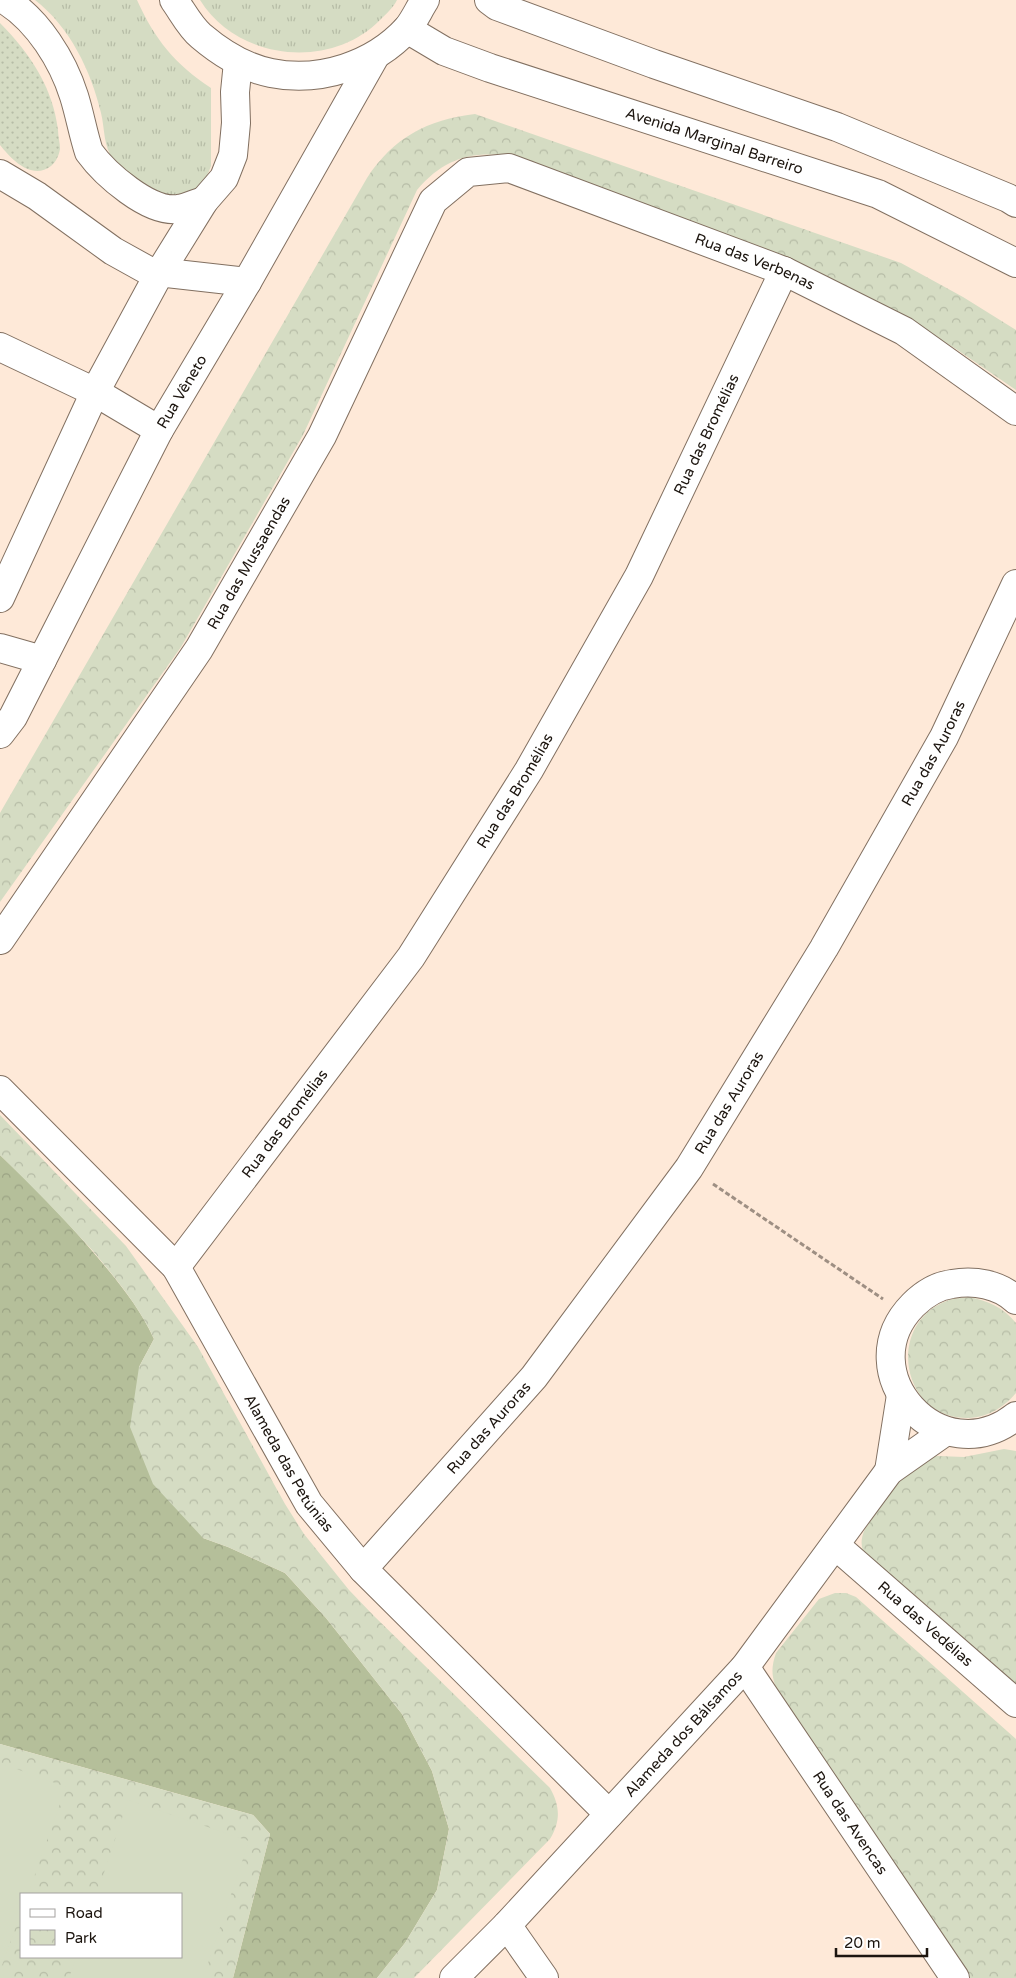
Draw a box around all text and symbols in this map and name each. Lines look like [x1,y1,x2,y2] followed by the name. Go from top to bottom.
[623,104,805,178] street label: Avenida Marginal Barreiro
[692,229,818,294] street label: Rua das Verbenas
[153,352,211,432] street label: Rua Vêneto
[670,371,743,498] street label: Rua das Bromélias
[203,493,294,632] street label: Rua das Mussaendas
[898,697,969,809] street label: Rua das Auroras
[473,730,557,852] street label: Rua das Bromélias
[691,1048,767,1157] street label: Rua das Auroras
[238,1066,332,1181] street label: Rua das Bromélias
[443,1378,534,1478] street label: Rua das Auroras
[240,1391,337,1536] street label: Alameda das Petúnias
[874,1578,977,1670] street label: Rua das Vedélias
[621,1667,746,1801] street label: Alameda dos Bálsamos
[809,1768,892,1878] street label: Rua das Avencas
[20,1893,182,1958] legend
[65,1904,103,1922] text: Road
[836,1926,927,1958] scale bar
[65,1929,97,1947] text: Park
[844,1934,881,1952] text: 20 m

